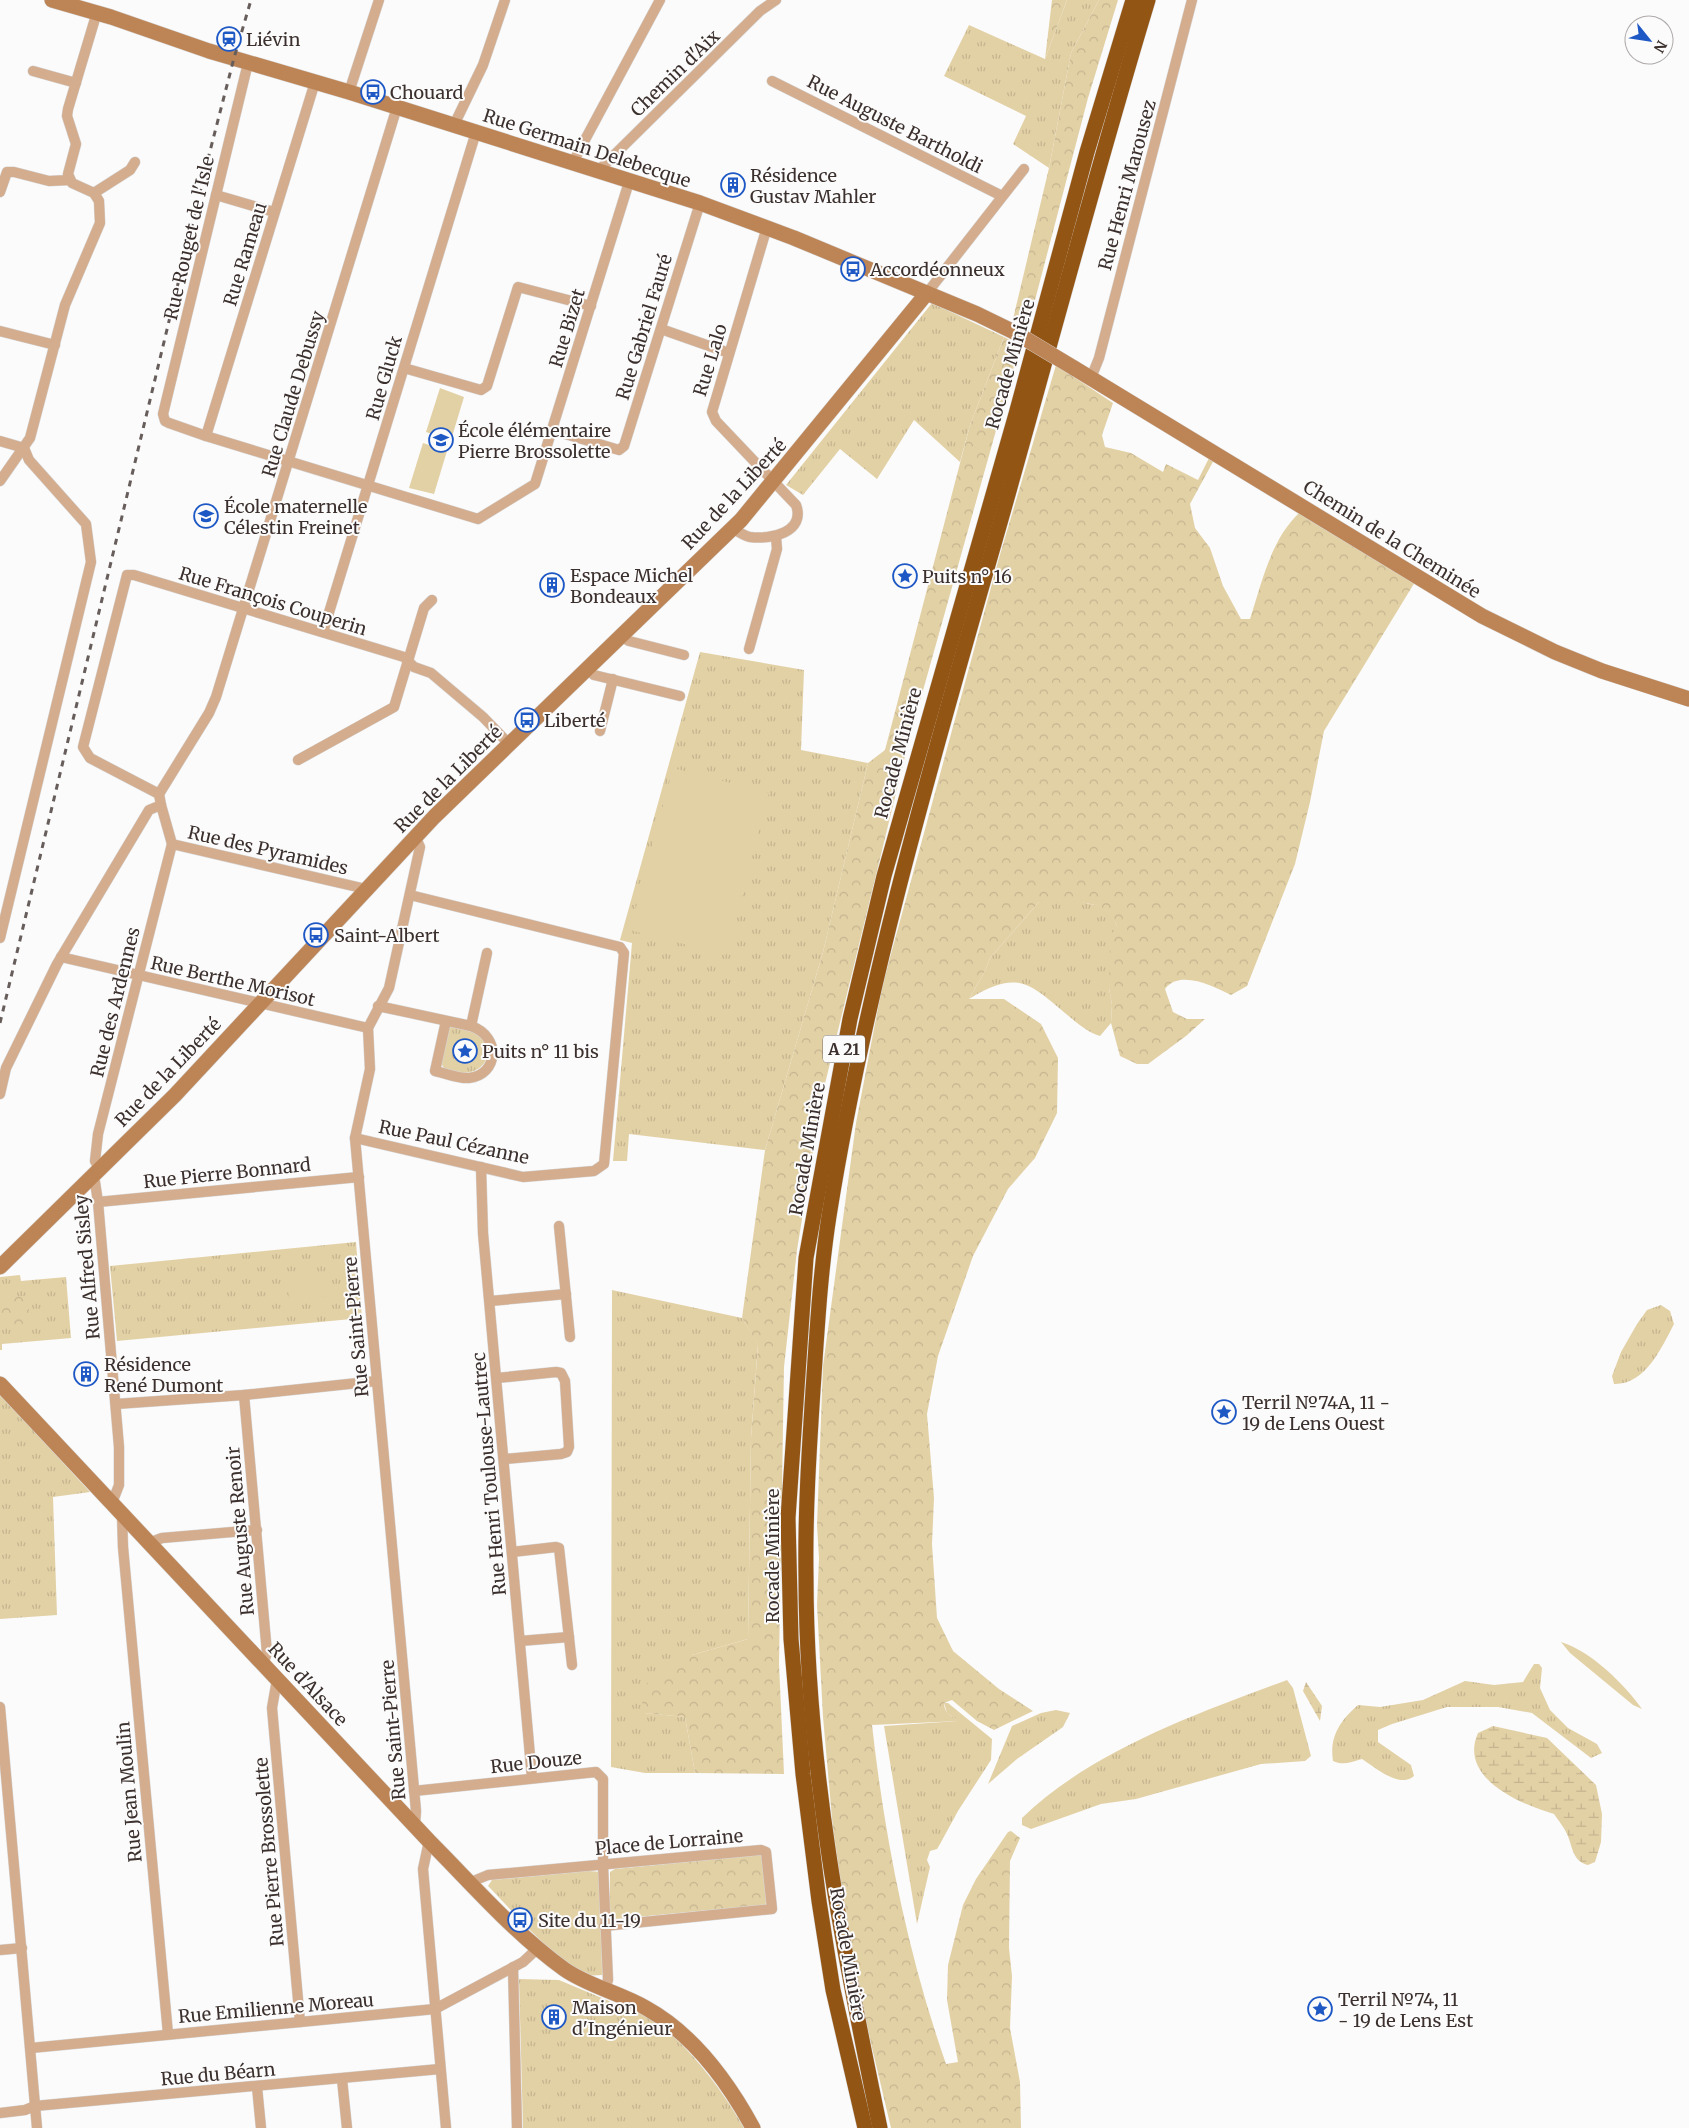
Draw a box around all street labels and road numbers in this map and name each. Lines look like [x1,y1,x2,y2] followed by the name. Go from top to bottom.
[625,24,725,121] street label: Chemin d'Aix
[803,70,987,178] street label: Rue Auguste Bartholdi
[1093,97,1161,273] street label: Rue Henri Marousez
[480,104,694,192] street label: Rue Germain Delebecque
[159,154,219,322] street label: Rue Rouget de l'Isle
[218,199,272,309] street label: Rue Rameau
[611,251,677,403] street label: Rue Gabriel Fauré
[544,286,590,370] street label: Rue Bizet
[980,296,1040,432] street label: Rocade Minière
[257,307,329,480] street label: Rue Claude Debussy
[688,321,732,399] street label: Rue Lalo
[361,332,407,423] street label: Rue Gluck
[677,434,791,554] street label: Rue de la Liberté
[1299,475,1485,603] street label: Chemin de la Cheminée
[176,561,370,641] street label: Rue François Couperin
[869,685,927,821] street label: Rocade Minière
[389,720,507,838] street label: Rue de la Liberté
[186,820,350,880] street label: Rue des Pyramides
[85,924,145,1079] street label: Rue des Ardennes
[149,951,317,1011] street label: Rue Berthe Morisot
[110,1013,226,1131] street label: Rue de la Liberté
[823,1036,865,1062] road number: A 21
[784,1081,830,1217] street label: Rocade Minière
[377,1115,531,1169] street label: Rue Paul Cézanne
[142,1153,312,1193] street label: Rue Pierre Bonnard
[69,1193,105,1340] street label: Rue Alfred Sisley
[338,1256,374,1398] street label: Rue Saint-Pierre
[467,1351,511,1597] street label: Rue Henri Toulouse-Lautrec
[221,1445,259,1617] street label: Rue Auguste Renoir
[761,1489,784,1623] street label: Rocade Minière
[263,1637,353,1731] street label: Rue d'Alsace
[375,1659,411,1801] street label: Rue Saint-Pierre
[111,1721,147,1863] street label: Rue Jean Moulin
[489,1746,583,1778] street label: Rue Douze
[249,1757,289,1947] street label: Rue Pierre Brossolette
[594,1824,744,1860] street label: Place de Lorraine
[825,1886,871,2022] street label: Rocade Minière
[177,1988,375,2028] street label: Rue Emilienne Moreau
[160,2058,276,2090] street label: Rue du Béarn

